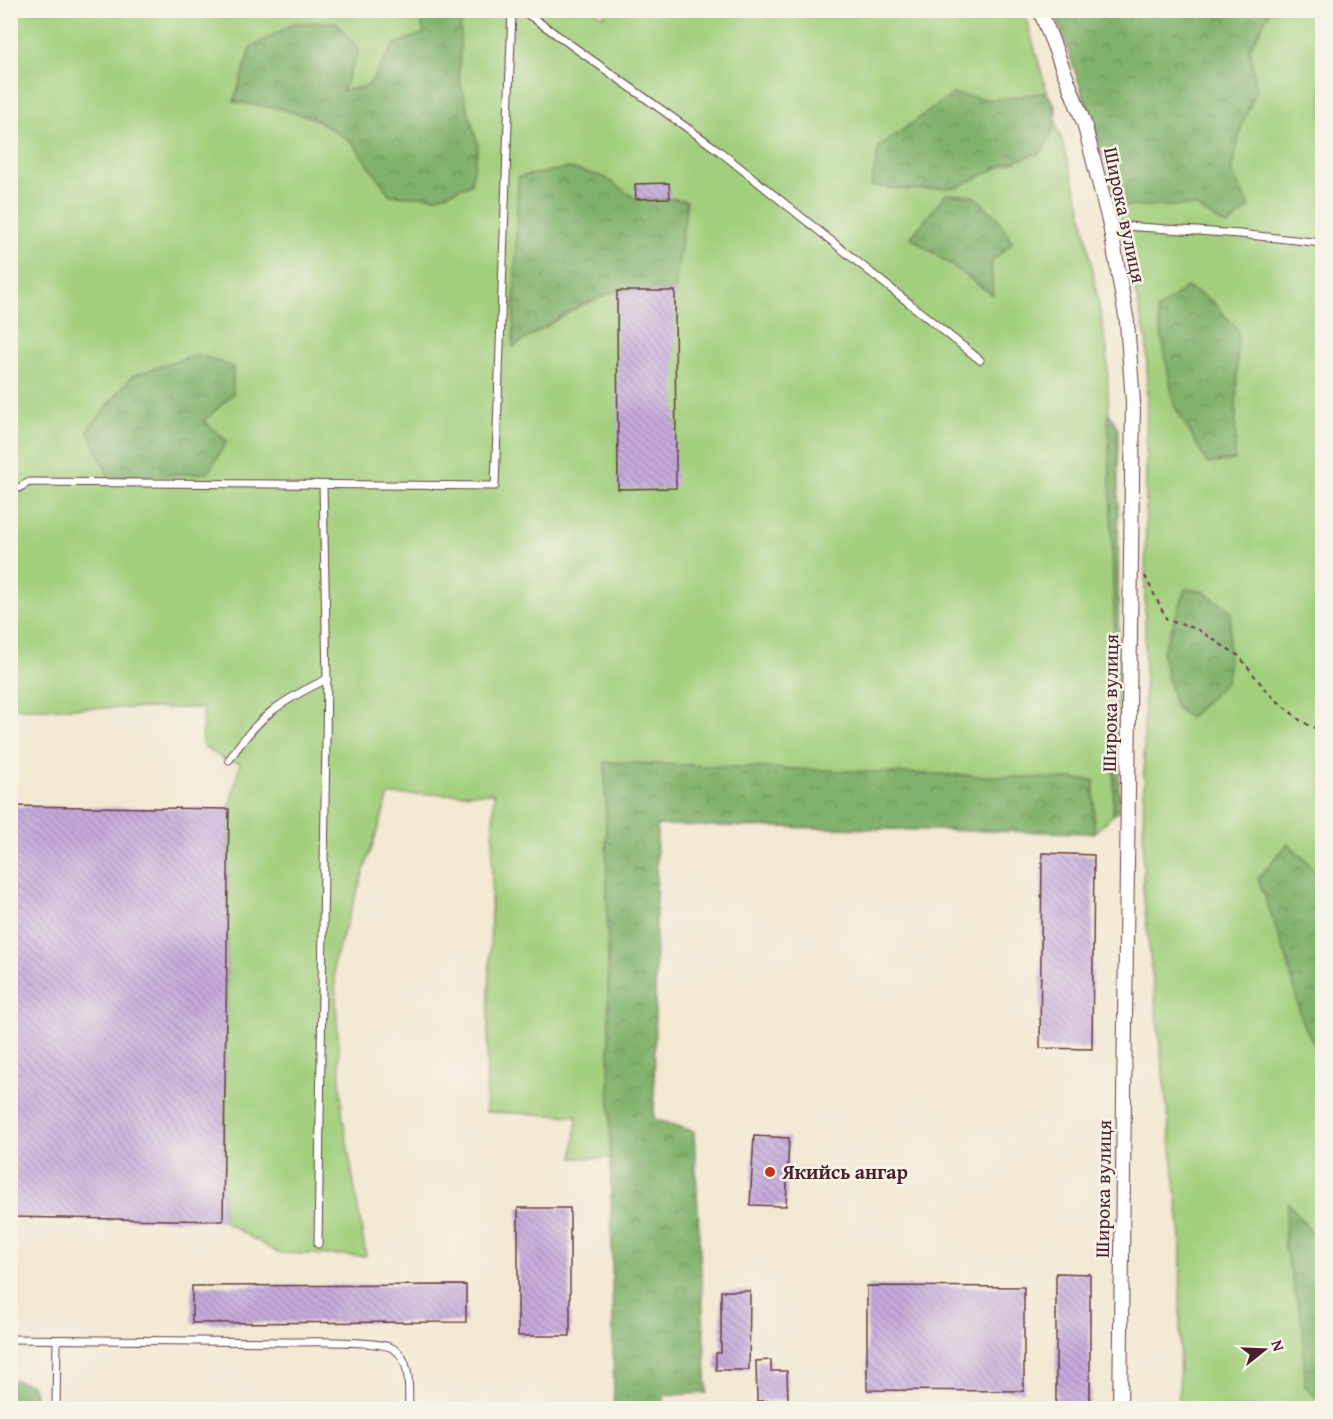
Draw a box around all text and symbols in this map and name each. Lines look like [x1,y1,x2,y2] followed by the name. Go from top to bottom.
[1097,144,1154,286] street label: Широка вулиця
[1094,634,1125,772] street label: Широка вулиця
[1087,1120,1118,1258] street label: Широка вулиця
[781,1157,908,1186] place label: Якийсь ангар
[763,1165,777,1179] marker: Якийсь ангар
[1234,1320,1294,1380] north arrow
[1265,1337,1291,1354] text: N

